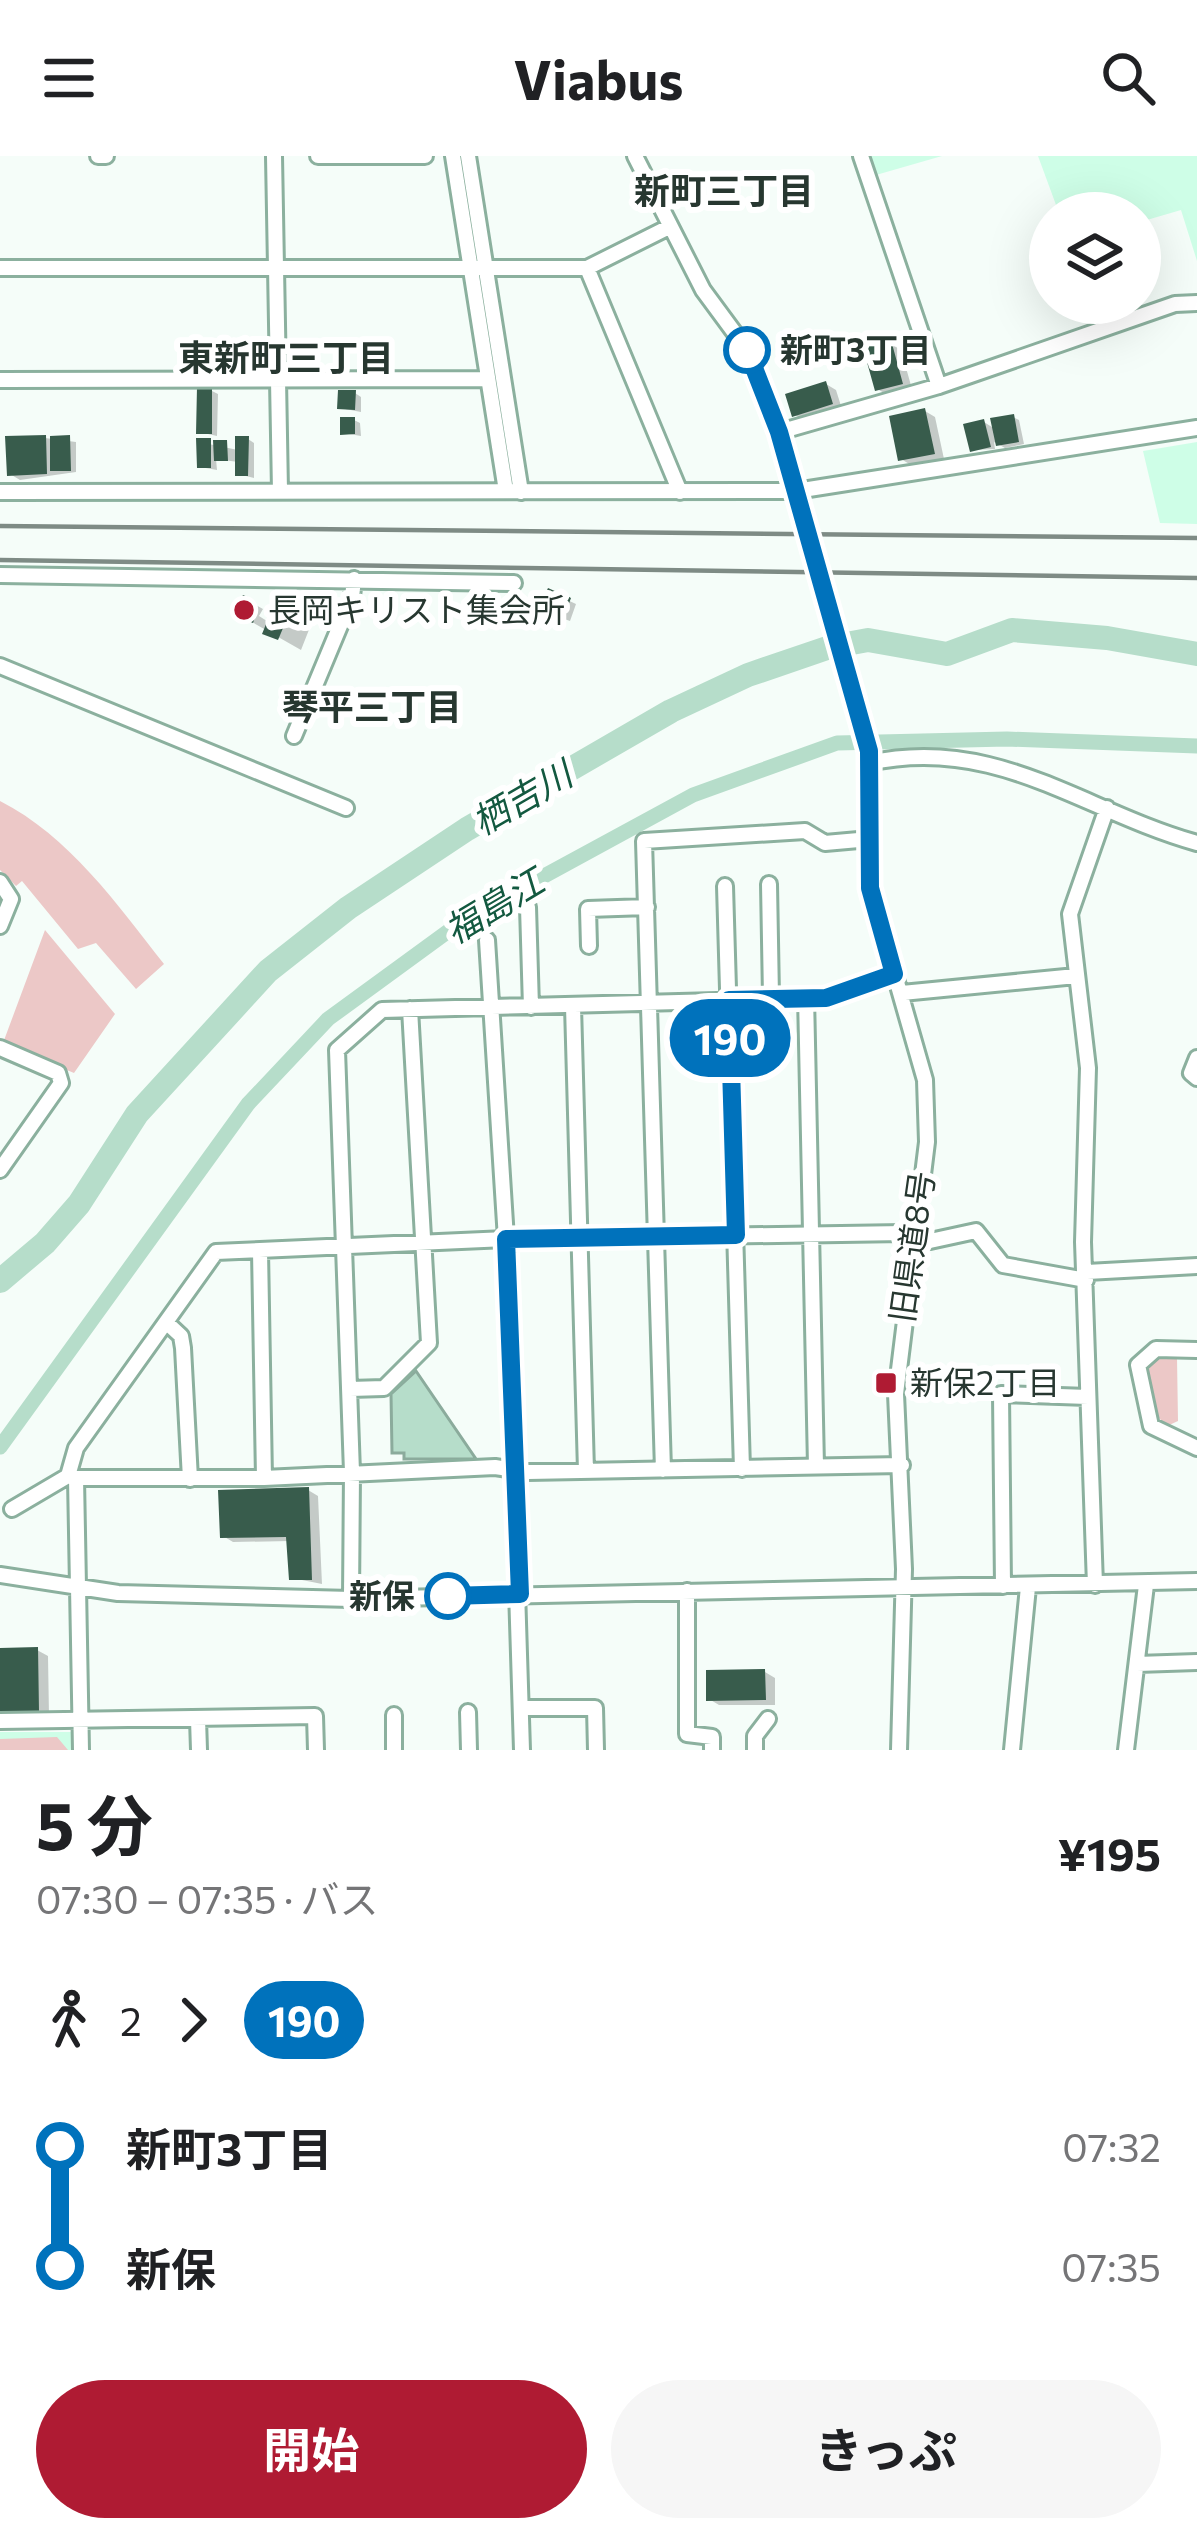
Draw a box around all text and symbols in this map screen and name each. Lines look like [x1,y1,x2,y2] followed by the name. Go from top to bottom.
[36,45,102,111] icon: menu
[514,45,683,111] text: Viabus
[1095,45,1161,111] icon: search
[634,167,814,211] district label: 新町三丁目
[1029,192,1161,324] map controls
[1029,192,1161,324] button: layers
[725,328,769,372] marker: 新町3丁目
[780,328,931,369] place label: 新町3丁目
[178,334,394,378] district label: 東新町三丁目
[268,588,565,629] place label: 長岡キリスト集会所
[231,597,257,623] marker: 長岡キリスト集会所
[282,683,462,727] district label: 琴平三丁目
[463,748,582,842] water label: 栖吉川
[435,856,554,951] water label: 福島江
[661,999,799,1077] line badge: 190
[694,1012,766,1064] text: 190
[880,1169,941,1325] street label: 旧県道8号
[910,1361,1060,1402] place label: 新保2丁目
[873,1370,899,1396] marker: 新保2丁目
[349,1574,415,1615] place label: 新保
[426,1574,470,1618] marker: 新保
[36,1783,153,1864] text: 5 分
[1058,1825,1161,1880] text: ¥195
[36,1874,379,1922] text: 07:30 – 07:35 · バス
[36,1987,102,2053] icon: walk
[160,1987,226,2053] icon: forward
[268,1994,340,2046] text: 190
[120,1996,142,2044] text: 2
[126,2120,332,2175] text: 新町3丁目
[1062,2122,1161,2170] text: 07:32
[126,2240,216,2295] text: 新保
[1061,2242,1161,2290] text: 07:35
[36,2380,587,2518] button: 開始
[611,2380,1161,2518] button: きっぷ

